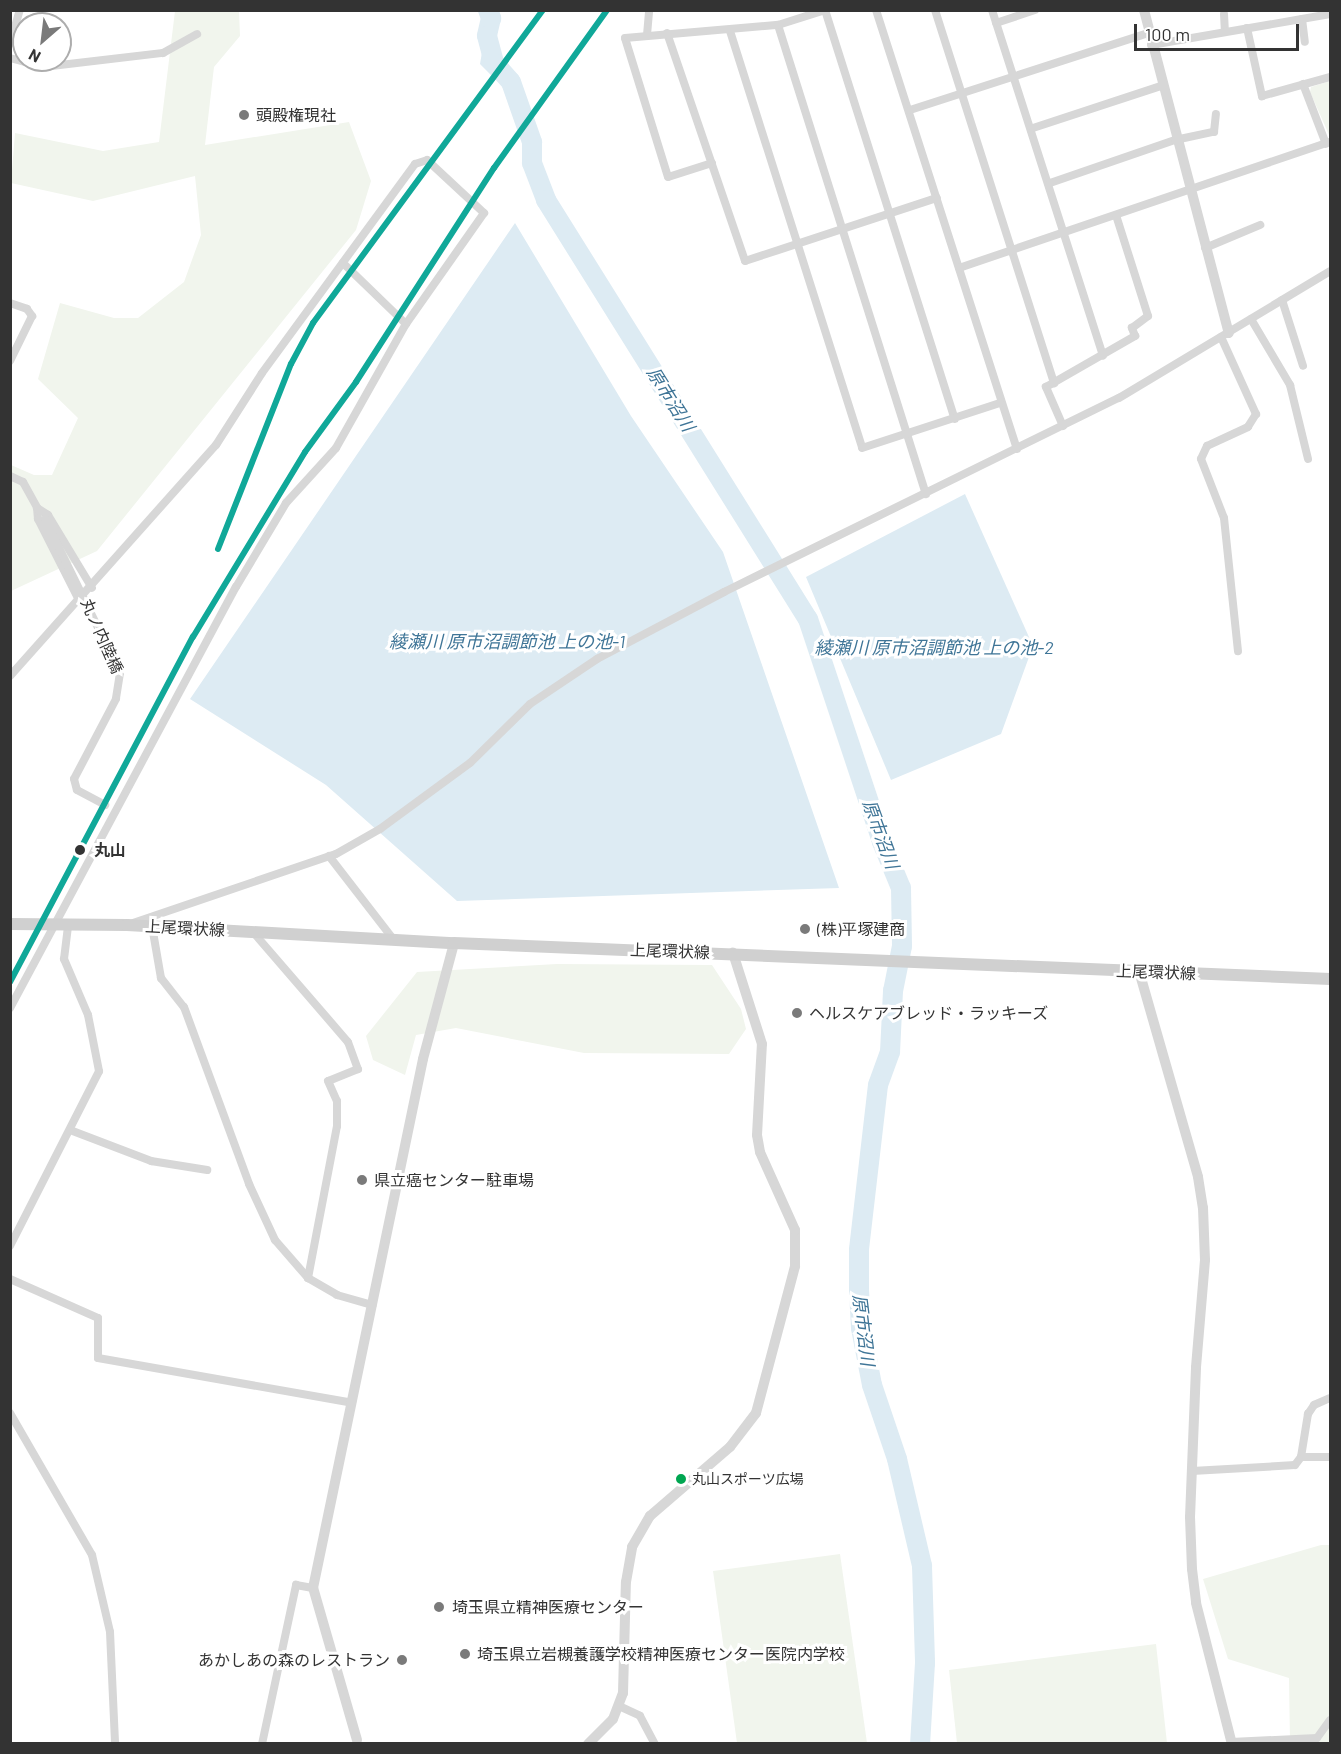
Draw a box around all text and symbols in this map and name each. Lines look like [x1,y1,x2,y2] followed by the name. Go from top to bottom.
[12,12,72,72] north arrow
[1137,12,1302,50] scale bar
[1145,23,1190,45] text: 100 m
[25,46,43,67] text: N
[256,105,336,125] place label: 頭殿権現社
[237,108,251,122] marker: 頭殿権現社
[643,363,699,435] water label: 原市沼川
[77,596,127,676] street label: 丸ノ内陸橋
[389,630,625,652] water label: 綾瀬川 原市沼調節池 上の池-1
[814,636,1054,658] water label: 綾瀬川 原市沼調節池 上の池-2
[859,796,903,872] water label: 原市沼川
[94,840,126,860] place label: 丸山
[71,841,89,859] marker: 丸山
[145,916,225,940] street label: 上尾環状線
[817,919,905,939] place label: (株)平塚建商
[798,922,812,936] marker: (株)平塚建商
[630,940,710,962] street label: 上尾環状線
[1116,961,1196,983] street label: 上尾環状線
[809,1003,1049,1023] place label: ヘルスケアブレッド・ラッキーズ
[790,1006,804,1020] marker: ヘルスケアブレッド・ラッキーズ
[374,1170,534,1190] place label: 県立癌センター駐車場
[355,1173,369,1187] marker: 県立癌センター駐車場
[849,1293,879,1367] water label: 原市沼川
[692,1471,804,1487] place label: 丸山スポーツ広場
[675,1473,687,1485] marker: 丸山スポーツ広場
[452,1597,644,1617] place label: 埼玉県立精神医療センター
[430,1598,448,1616] marker: 埼玉県立精神医療センター
[477,1644,845,1664] place label: 埼玉県立岩槻養護学校精神医療センター医院内学校
[458,1647,472,1661] marker: 埼玉県立岩槻養護学校精神医療センター医院内学校
[198,1650,390,1670] place label: あかしあの森のレストラン
[395,1653,409,1667] marker: あかしあの森のレストラン

